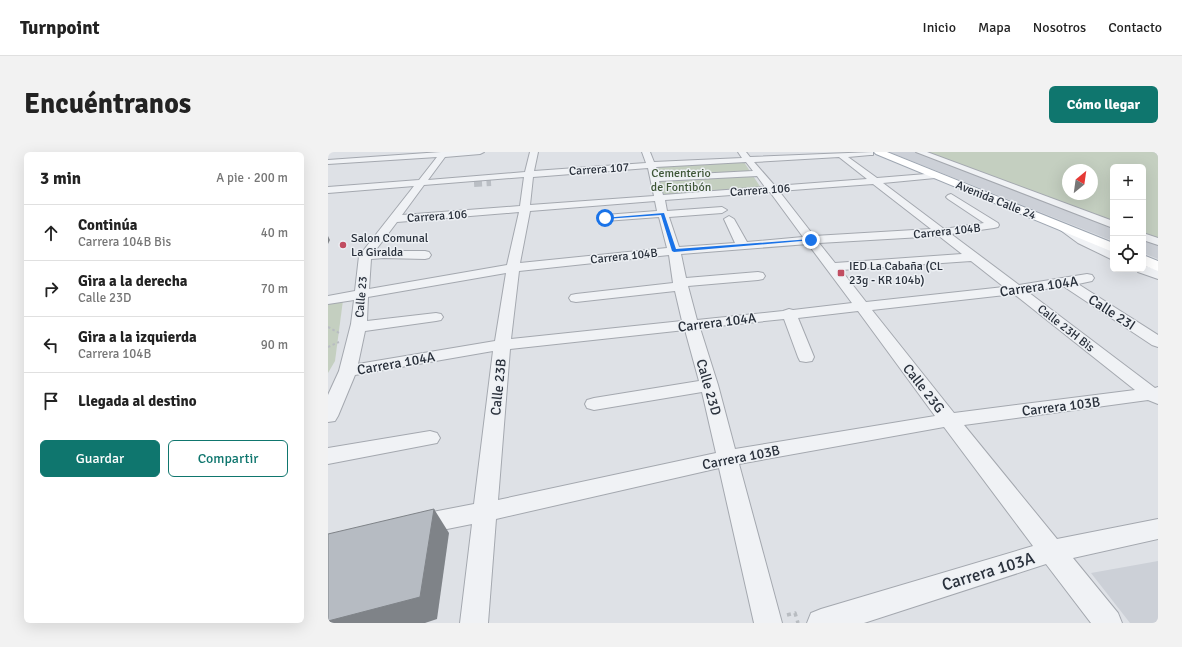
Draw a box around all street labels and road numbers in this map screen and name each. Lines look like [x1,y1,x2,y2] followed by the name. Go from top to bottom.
[568,160,630,179] street label: Carrera 107
[954,178,1039,224] street label: Avenida Calle 24
[729,181,791,200] street label: Carrera 106
[406,207,468,226] street label: Carrera 106
[913,221,981,242] street label: Carrera 104B
[590,246,658,267] street label: Carrera 104B
[999,273,1080,300] street label: Carrera 104A
[352,276,371,318] street label: Calle 23
[1085,291,1138,334] street label: Calle 23I
[1034,302,1097,355] street label: Calle 23H Bis
[677,309,758,336] street label: Carrera 104A
[356,348,437,379] street label: Carrera 104A
[692,357,725,417] street label: Calle 23D
[487,358,510,416] street label: Calle 23B
[899,360,948,416] street label: Calle 23G
[1021,393,1101,420] street label: Carrera 103B
[701,442,781,473] street label: Carrera 103B
[939,547,1038,596] street label: Carrera 103A

